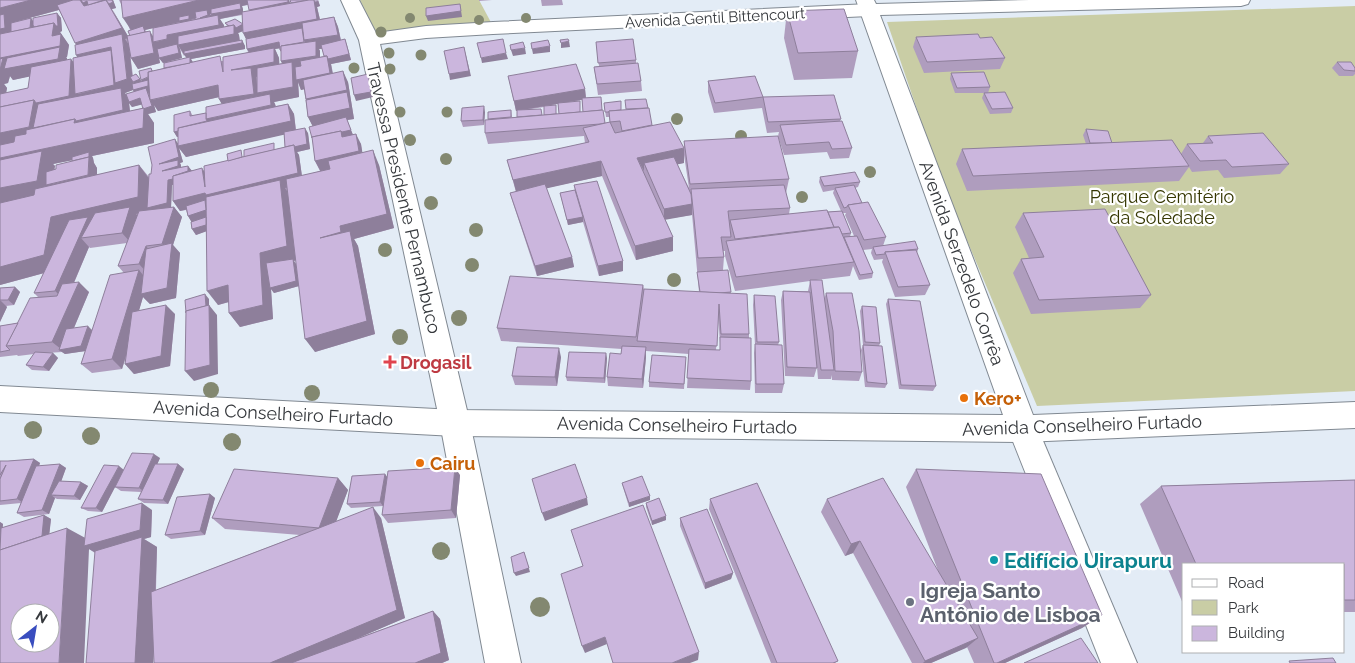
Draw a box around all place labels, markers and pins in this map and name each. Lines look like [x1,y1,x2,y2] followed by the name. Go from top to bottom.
[400,352,472,373] place label: Drogasil
[384,356,396,368] marker: Drogasil
[974,388,1022,409] place label: Kero+
[958,392,970,404] marker: Kero+
[430,453,475,474] place label: Cairu
[414,457,426,469] marker: Cairu
[1004,548,1172,573] place label: Edifício Uirapuru
[988,554,1000,566] marker: Edifício Uirapuru
[920,578,1100,627] place label: Igreja Santo Antônio de Lisboa
[904,596,916,608] marker: Igreja Santo Antônio de Lisboa

